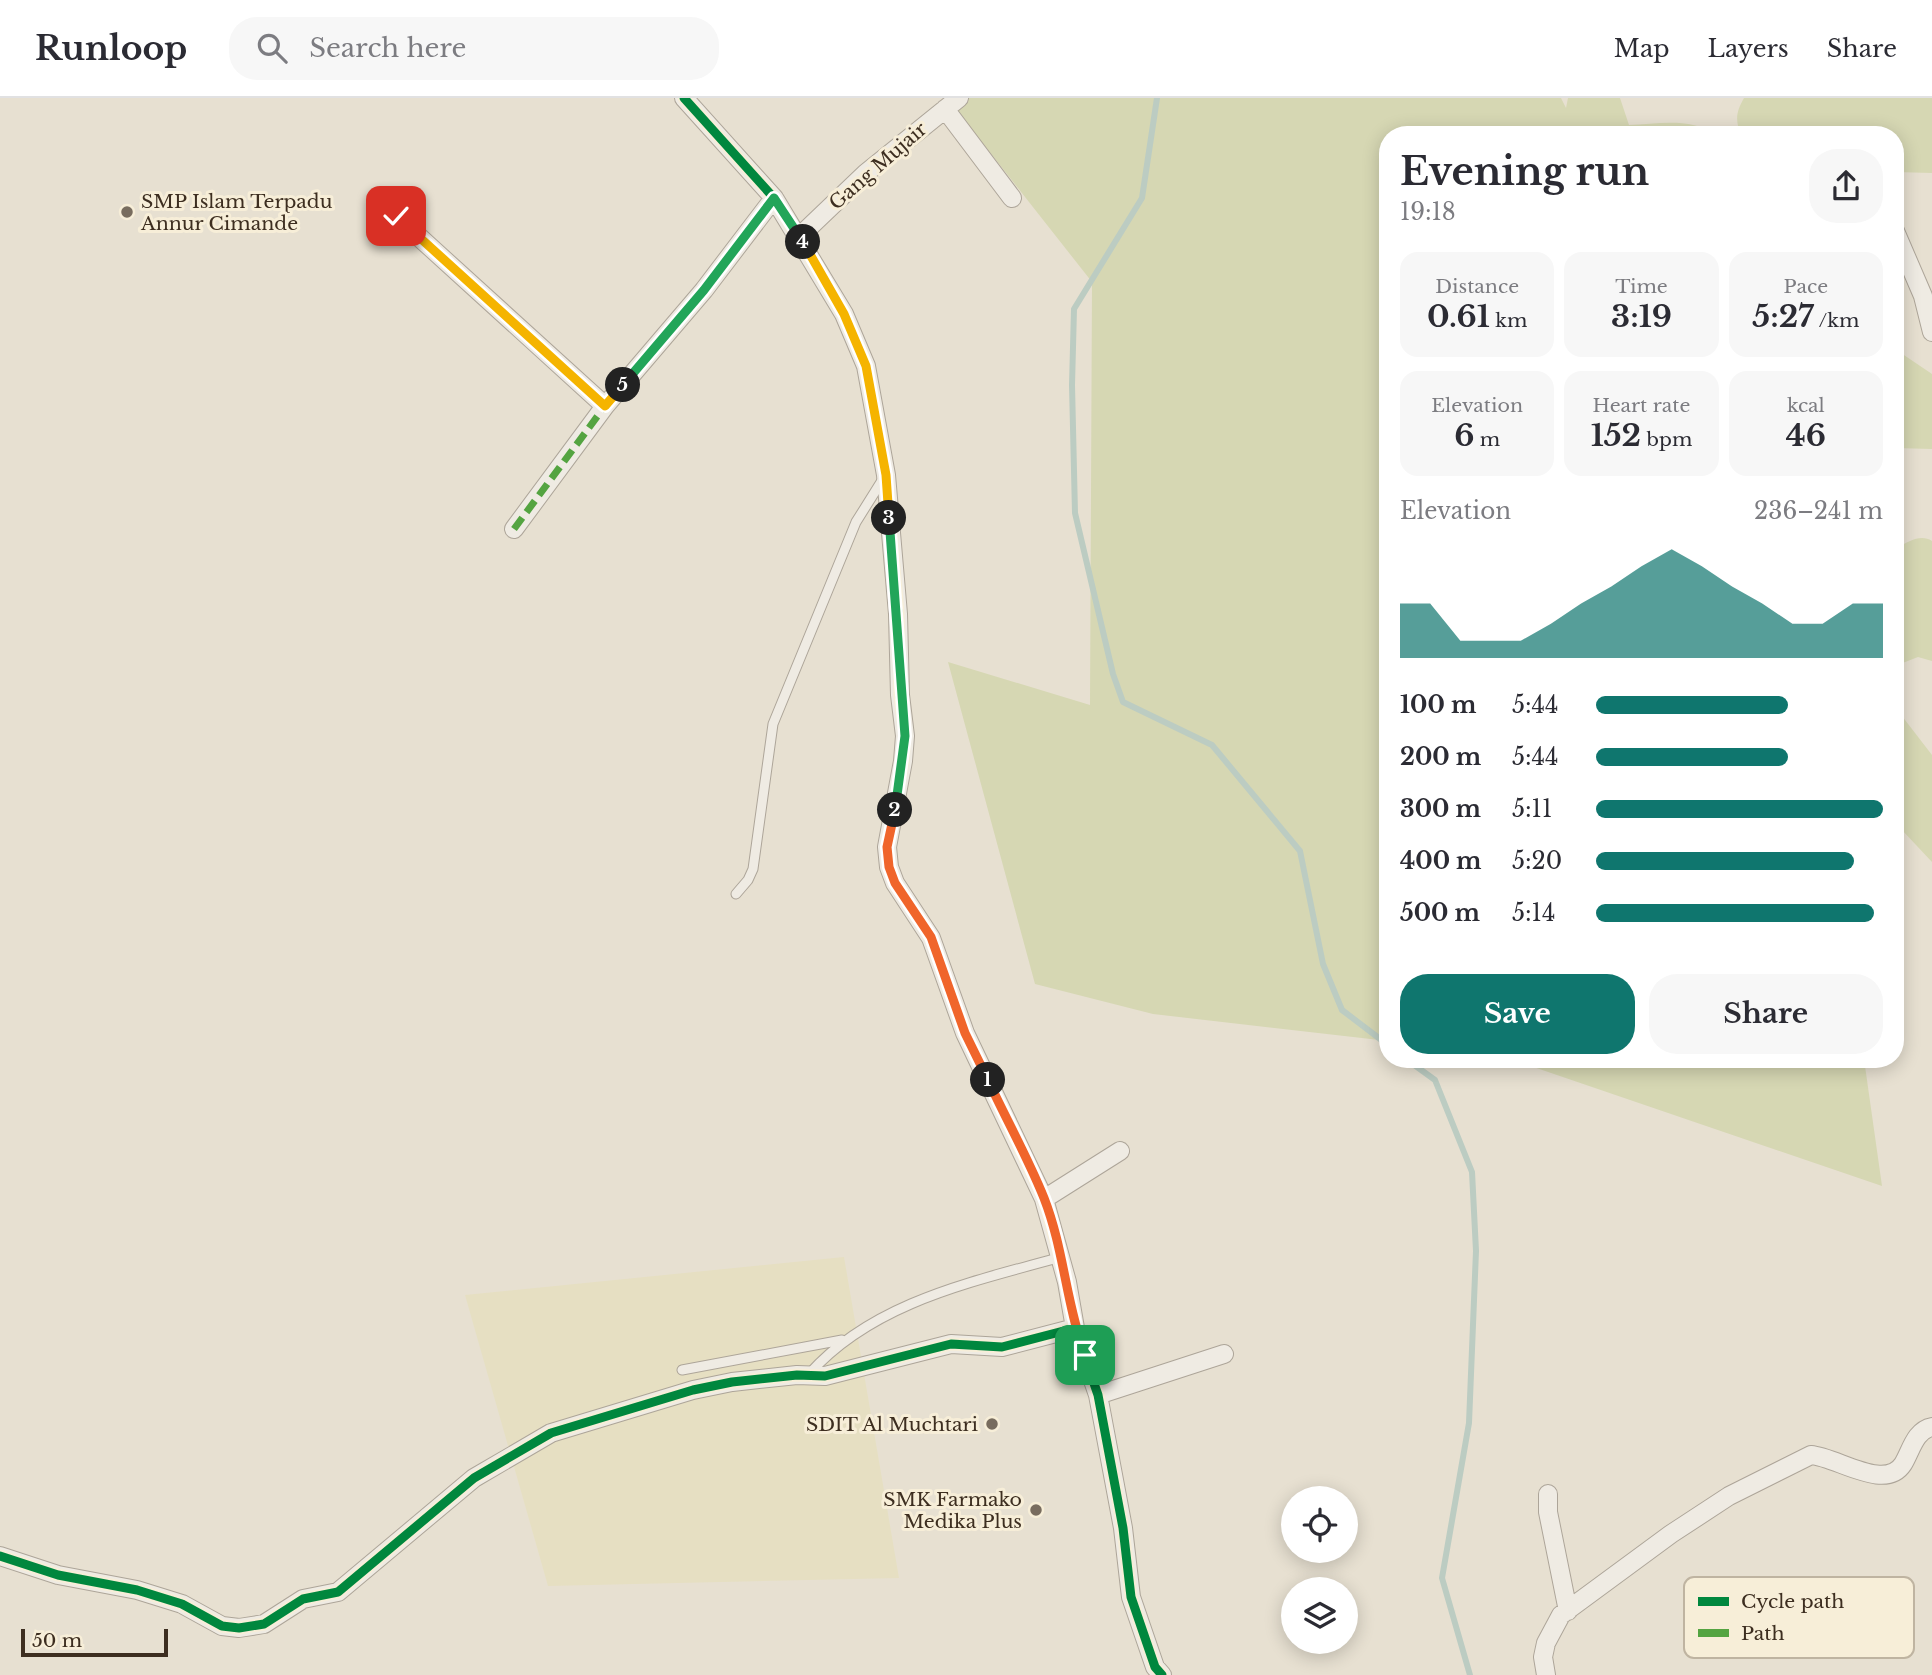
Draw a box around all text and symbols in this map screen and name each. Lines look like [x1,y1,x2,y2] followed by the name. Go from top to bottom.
[229,17,719,80] search box
[35,28,187,69] text: Runloop
[253,29,291,67] icon: search
[309,32,466,64] text: Search here
[1614,34,1670,63] text: Map
[1708,34,1789,63] text: Layers
[1827,34,1897,63] text: Share
[825,117,931,215] street label: Gang Mujair
[1400,148,1649,195] text: Evening run
[1809,149,1883,223] button: share
[366,186,426,246] pin
[140,190,333,235] place label: SMP Islam Terpadu Annur Cimande
[377,197,415,235] icon: check
[1400,198,1456,226] text: 19:18
[119,204,135,220] marker: SMP Islam Terpadu Annur Cimande
[786,225,820,260] pin: 4
[796,230,809,253] text: 4
[1435,275,1519,298] text: Distance
[1615,275,1668,298] text: Time
[1784,275,1828,298] text: Pace
[1427,298,1490,335] text: 0.61
[1611,298,1672,335] text: 3:19
[1752,298,1814,335] text: 5:27
[1490,309,1527,332] text: km
[1814,309,1859,332] text: /km
[606,368,640,402] pin: 5
[617,373,628,396] text: 5
[1431,394,1523,417] text: Elevation
[1593,394,1690,417] text: Heart rate
[1787,394,1825,417] text: kcal
[1454,417,1474,454] text: 6
[1591,417,1641,454] text: 152
[1786,417,1826,454] text: 46
[1474,428,1500,451] text: m
[1641,428,1692,451] text: bpm
[1400,497,1511,525] text: Elevation
[1754,497,1883,525] text: 236–241 m
[872,500,906,536] pin: 3
[882,506,895,529] text: 3
[1400,691,1476,719] text: 100 m
[1512,691,1559,719] text: 5:44
[1400,743,1481,771] text: 200 m
[1512,743,1559,771] text: 5:44
[878,792,912,828] pin: 2
[1400,795,1481,823] text: 300 m
[1512,795,1552,823] text: 5:11
[888,798,901,821] text: 2
[1400,847,1482,875] text: 400 m
[1512,847,1562,875] text: 5:20
[1400,899,1480,927] text: 500 m
[1512,899,1555,927] text: 5:14
[1400,974,1635,1054] button: Save
[1649,974,1883,1054] button: Share
[970,1062,1006,1098] pin: 1
[983,1068,992,1091] text: 1
[1055,1325,1115,1385] pin
[1066,1336,1104,1374] icon: arrive
[806,1413,979,1436] place label: SDIT Al Muchtari
[984,1416,1000,1432] marker: SDIT Al Muchtari
[1281,1486,1358,1654] map controls
[1281,1486,1358,1563] button: locate
[883,1488,1022,1533] place label: SMK Farmako Medika Plus
[1028,1502,1044,1518] marker: SMK Farmako Medika Plus
[1281,1577,1358,1654] button: layers
[1684,1577,1914,1658] legend
[1741,1590,1844,1613] text: Cycle path
[1741,1622,1785,1645] text: Path
[21,1626,168,1658] scale bar
[32,1629,82,1652] text: 50 m

